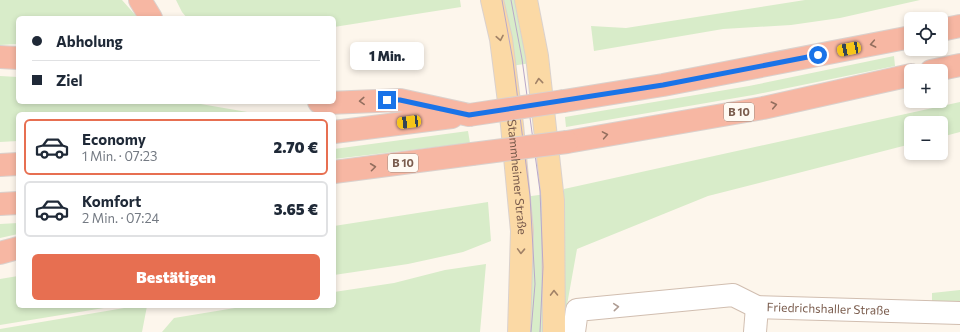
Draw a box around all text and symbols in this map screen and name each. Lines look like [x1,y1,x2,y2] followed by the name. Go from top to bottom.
[904,12,948,160] map controls
[904,12,948,56] button: locate
[56,32,123,50] text: Abholung
[496,35,504,41] one-way arrow
[870,40,876,48] one-way arrow
[836,41,862,57] car
[350,42,424,70] callout: 1 Min.
[809,46,827,64] route start
[369,48,405,64] text: 1 Min.
[904,64,948,108] button: +
[56,71,82,89] text: Ziel
[535,78,544,84] one-way arrow
[378,91,396,109] route end
[359,97,365,105] one-way arrow
[771,102,778,110] one-way arrow
[724,103,754,121] road number: B 10
[396,115,422,129] car
[904,116,948,160] button: −
[505,118,530,235] street label: Stammheimer Straße
[34,129,70,165] icon: car
[82,130,146,148] text: Economy
[602,131,608,140] one-way arrow
[273,138,318,156] text: 2.70 €
[82,148,157,164] text: 1 Min. · 07:23
[388,154,418,172] road number: B 10
[370,163,376,172] one-way arrow
[34,191,70,227] icon: car
[82,192,141,210] text: Komfort
[274,200,318,218] text: 3.65 €
[82,210,159,226] text: 2 Min. · 07:24
[517,248,525,254] one-way arrow
[32,254,320,300] button: Bestätigen
[549,290,558,296] one-way arrow
[766,299,890,317] street label: Friedrichshaller Straße
[613,302,619,311] one-way arrow

